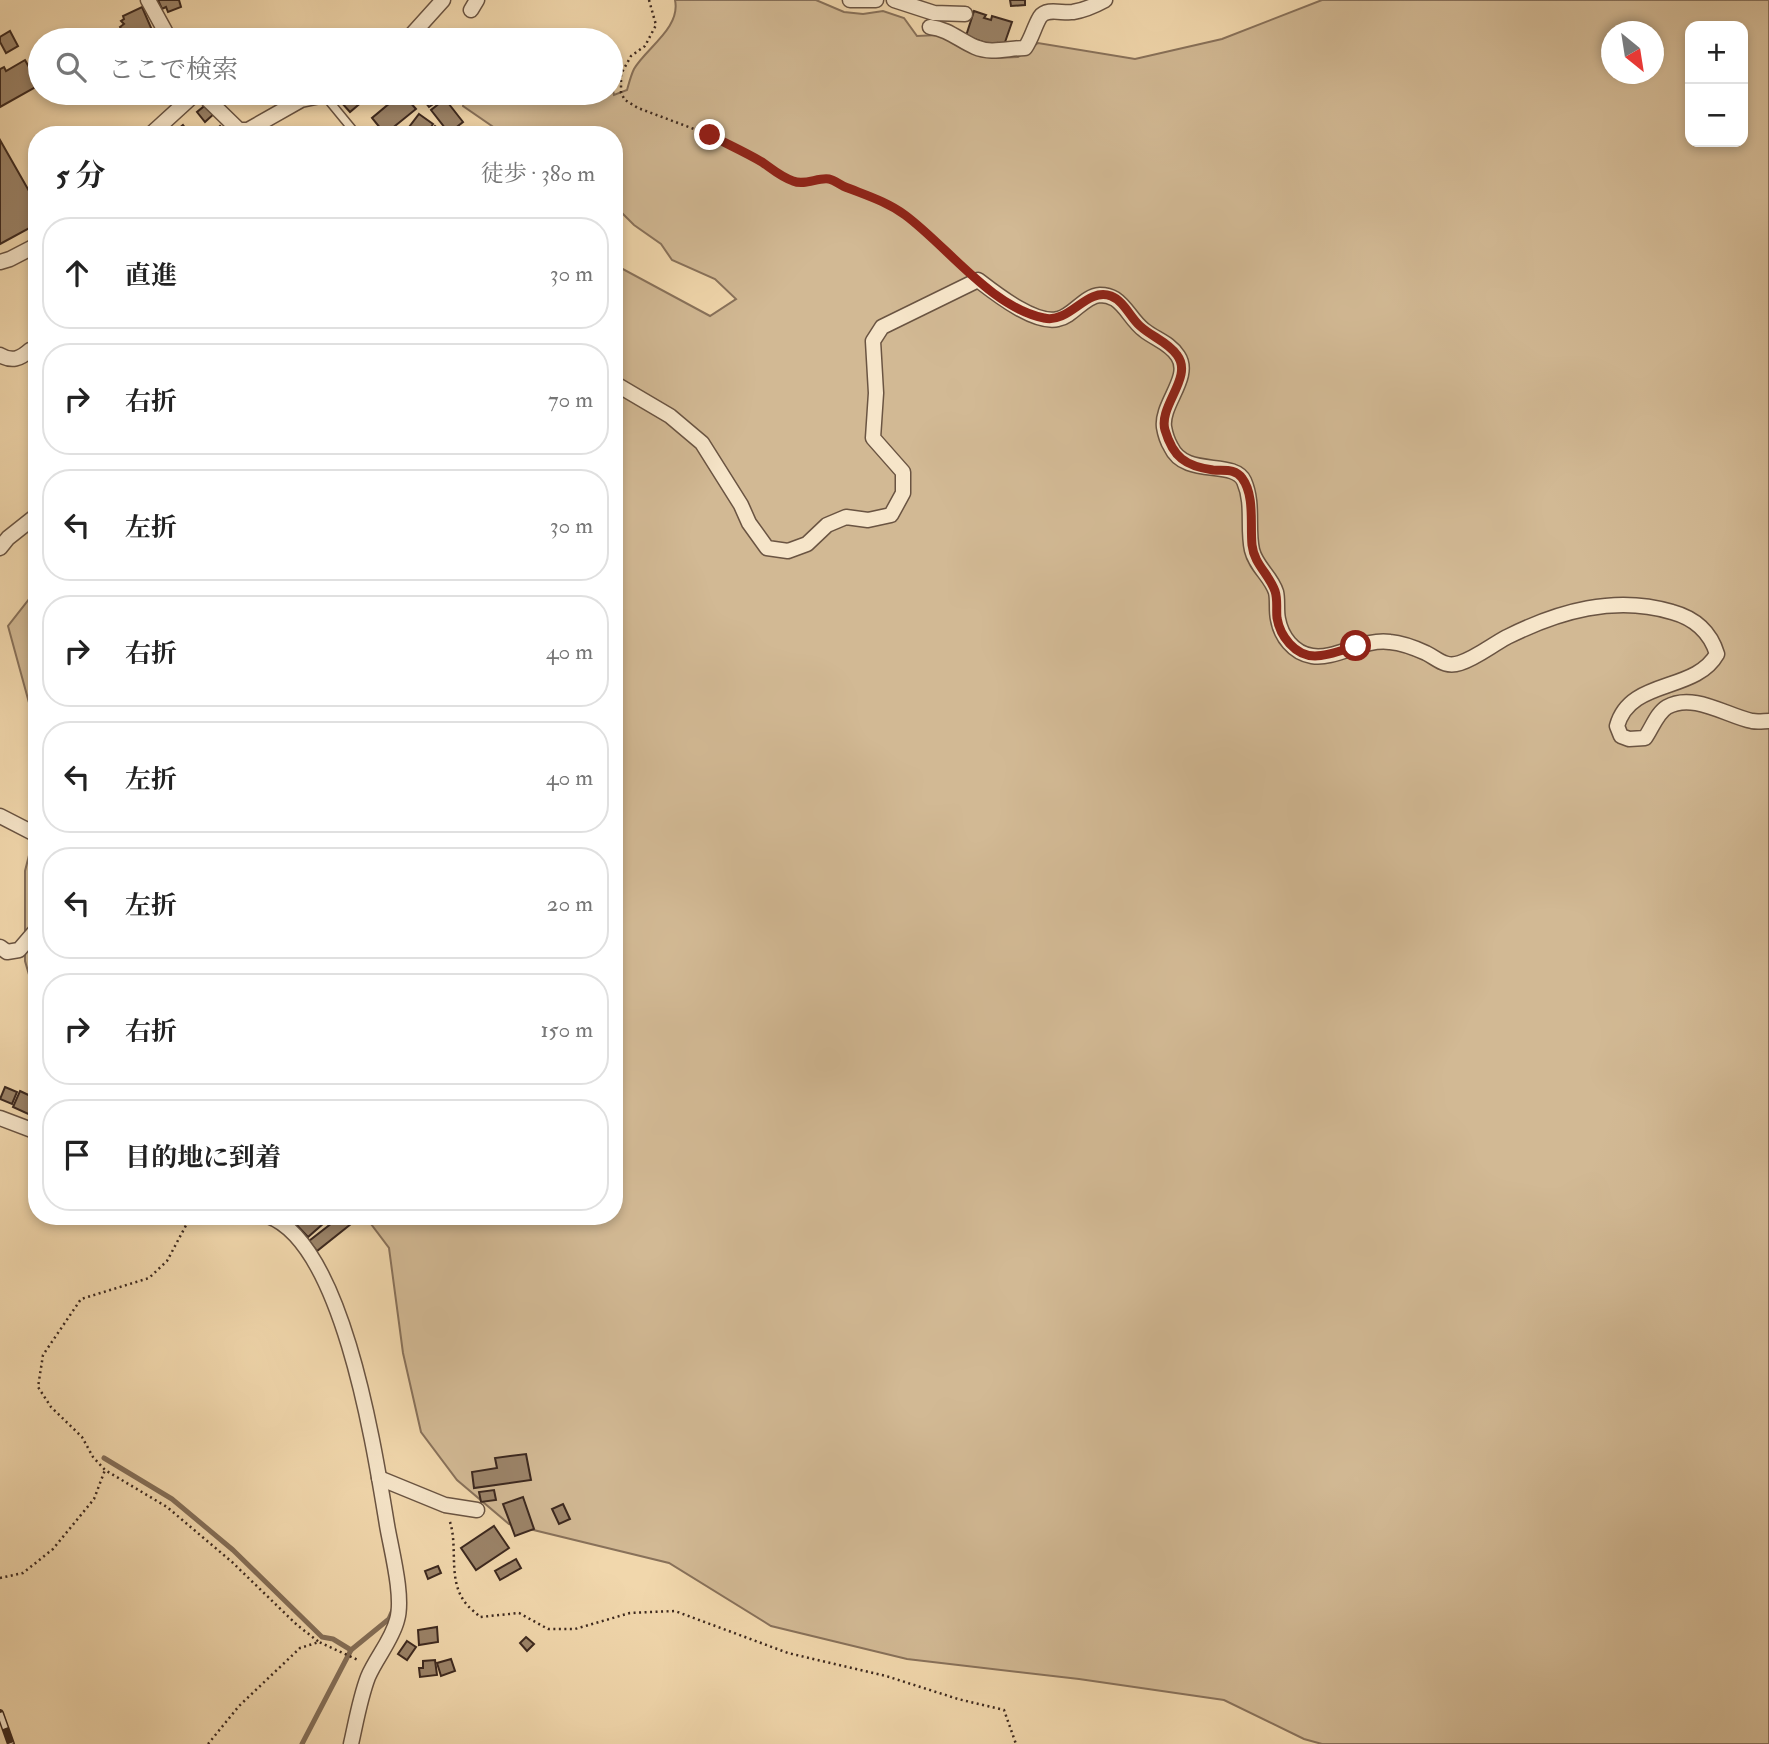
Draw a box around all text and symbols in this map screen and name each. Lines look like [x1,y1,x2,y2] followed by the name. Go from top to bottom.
[1601,21,1664,84] north arrow
[1685,21,1748,147] map controls
[1685,21,1748,84] button: +
[28,28,623,105] search box
[52,48,90,86] icon: search
[108,54,238,86] text: ここで検索
[1685,84,1748,147] button: −
[694,119,725,150] route end
[56,157,106,194] text: 5 分
[481,159,595,188] text: 徒歩 · 380 m
[58,254,96,292] icon: ahead
[550,259,593,288] text: 30 m
[125,260,177,292] text: 直進
[58,380,96,418] icon: right
[548,385,593,414] text: 70 m
[125,386,177,418] text: 右折
[58,506,96,544] icon: left
[550,511,593,540] text: 30 m
[125,512,177,544] text: 左折
[1340,630,1371,661] route start
[58,632,96,670] icon: right
[546,637,593,666] text: 40 m
[125,638,177,670] text: 右折
[58,758,96,796] icon: left
[546,763,593,792] text: 40 m
[125,764,177,796] text: 左折
[58,884,96,922] icon: left
[547,889,593,918] text: 20 m
[125,890,177,922] text: 左折
[58,1010,96,1048] icon: right
[540,1015,593,1044] text: 150 m
[125,1016,177,1048] text: 右折
[58,1136,96,1174] icon: arrive
[125,1142,281,1174] text: 目的地に到着

